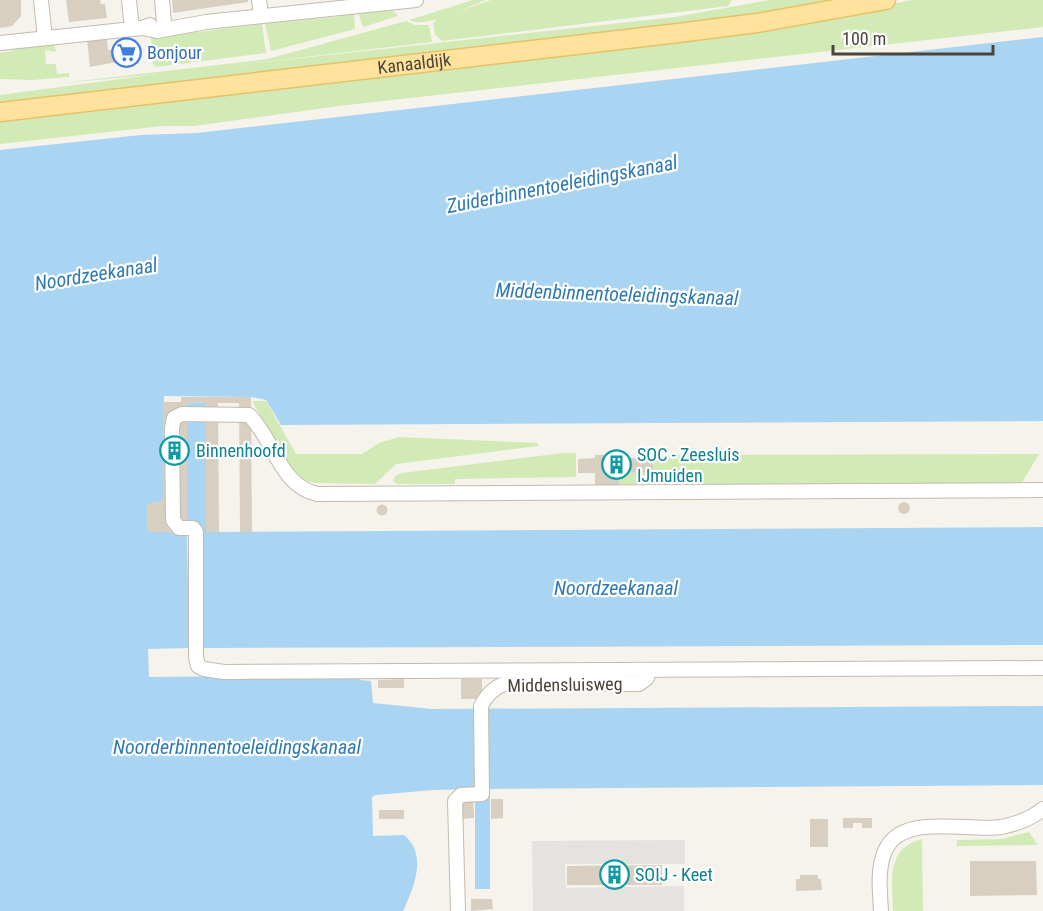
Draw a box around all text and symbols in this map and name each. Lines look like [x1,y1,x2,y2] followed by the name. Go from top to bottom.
[833,18,994,56] scale bar
[842,28,886,49] text: 100 m
[110,37,142,69] supermarket icon: Bonjour
[147,42,202,63] place label: Bonjour
[376,49,452,78] street label: Kanaaldijk
[444,150,680,218] water label: Zuiderbinnentoeleidingskanaal
[33,252,160,296] water label: Noordzeekanaal
[495,278,739,310] water label: Middenbinnentoeleidingskanaal
[159,435,191,467] building icon: Binnenhoofd
[196,440,286,461] place label: Binnenhoofd
[637,444,740,486] place label: SOC - Zeesluis IJmuiden
[600,449,632,481] building icon: SOC - Zeesluis IJmuiden
[554,576,678,600] water label: Noordzeekanaal
[507,673,623,696] street label: Middensluisweg
[113,735,361,759] water label: Noorderbinnentoeleidingskanaal
[598,859,630,891] building icon: SOIJ - Keet
[635,864,713,885] place label: SOIJ - Keet

